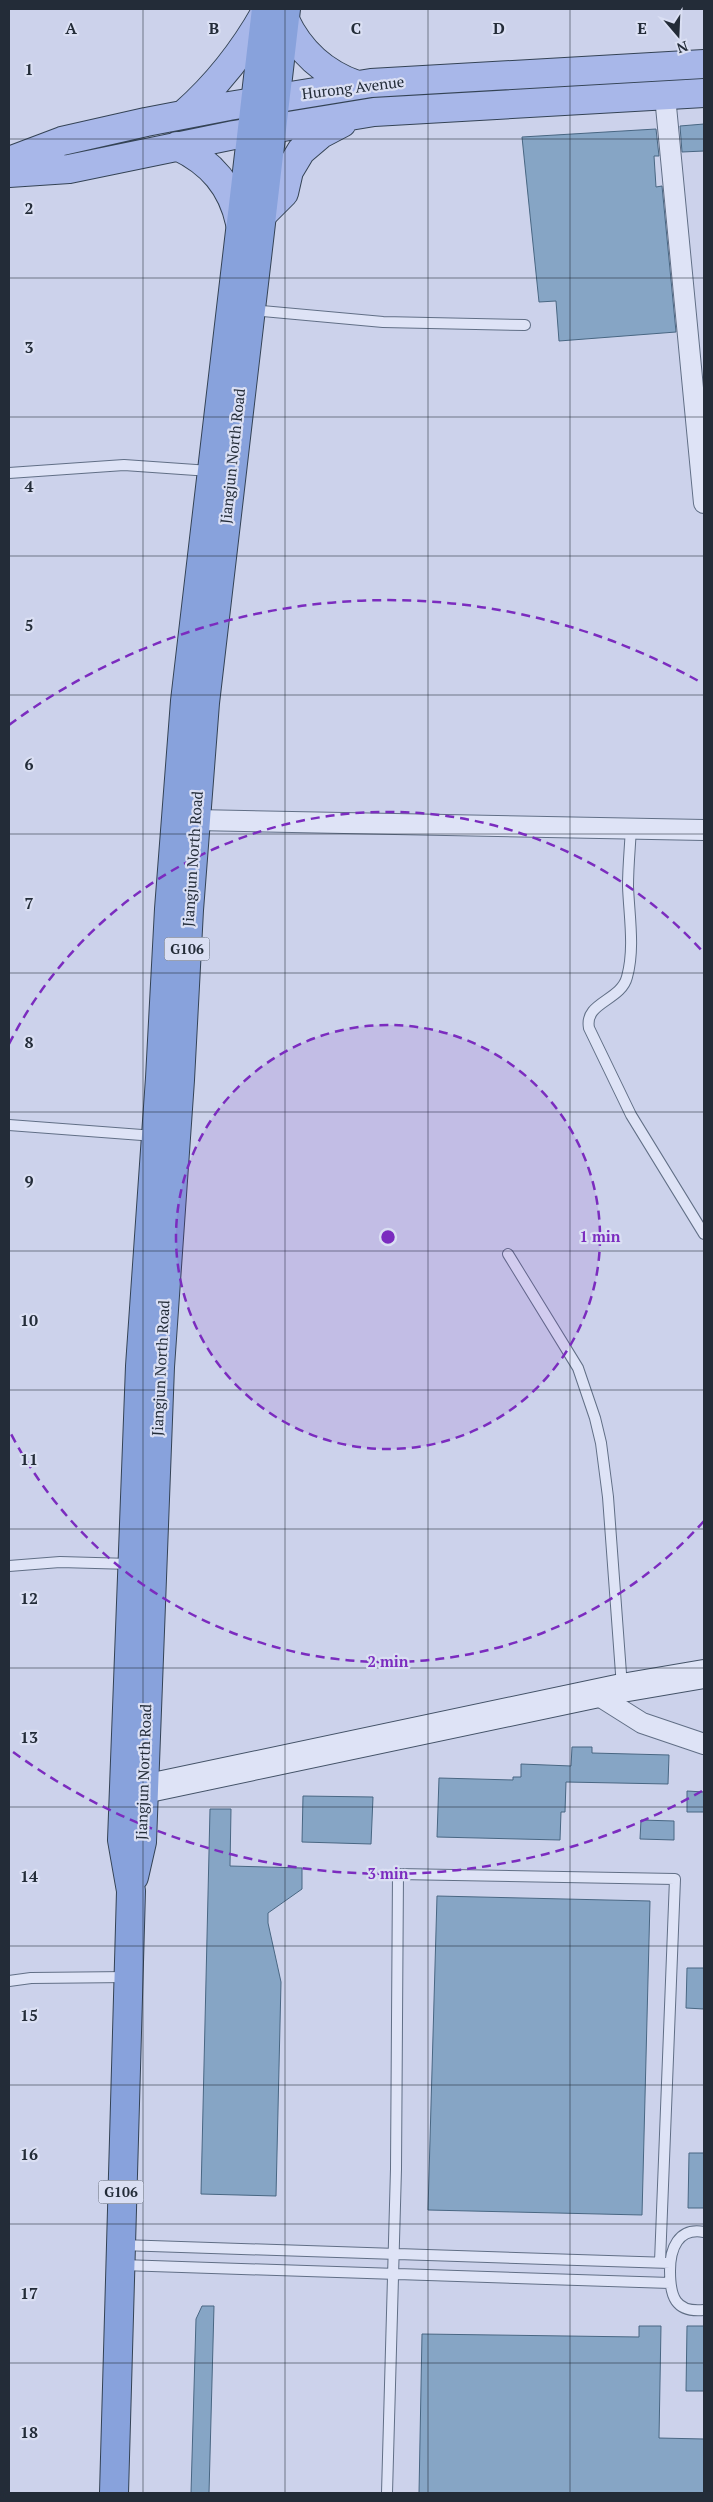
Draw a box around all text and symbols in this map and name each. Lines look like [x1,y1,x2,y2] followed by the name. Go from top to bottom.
[653,10,703,60] north arrow
[65,17,77,39] text: A
[209,17,219,39] text: B
[351,17,361,39] text: C
[493,17,505,39] text: D
[637,17,647,39] text: E
[674,37,691,59] text: N
[24,58,34,80] text: 1
[301,71,405,103] street label: Hurong Avenue
[24,197,34,219] text: 2
[24,336,34,358] text: 3
[215,387,249,525] street label: Jiangjun North Road
[24,475,34,497] text: 4
[24,614,34,636] text: 5
[24,753,34,775] text: 6
[177,790,207,927] street label: Jiangjun North Road
[24,892,34,914] text: 7
[164,938,210,961] road number: G106
[24,1031,34,1053] text: 8
[24,1170,34,1192] text: 9
[579,1226,621,1246] text: 1 min
[379,1228,397,1246] centre of rings
[146,1300,174,1436] street label: Jiangjun North Road
[20,1309,38,1331] text: 10
[20,1448,38,1470] text: 11
[20,1587,38,1609] text: 12
[367,1651,409,1671] text: 2 min
[131,1704,155,1840] street label: Jiangjun North Road
[20,1726,38,1748] text: 13
[367,1863,409,1883] text: 3 min
[20,1865,38,1887] text: 14
[20,2004,38,2026] text: 15
[20,2143,38,2165] text: 16
[98,2180,144,2204] road number: G106
[20,2282,38,2304] text: 17
[20,2421,38,2443] text: 18

